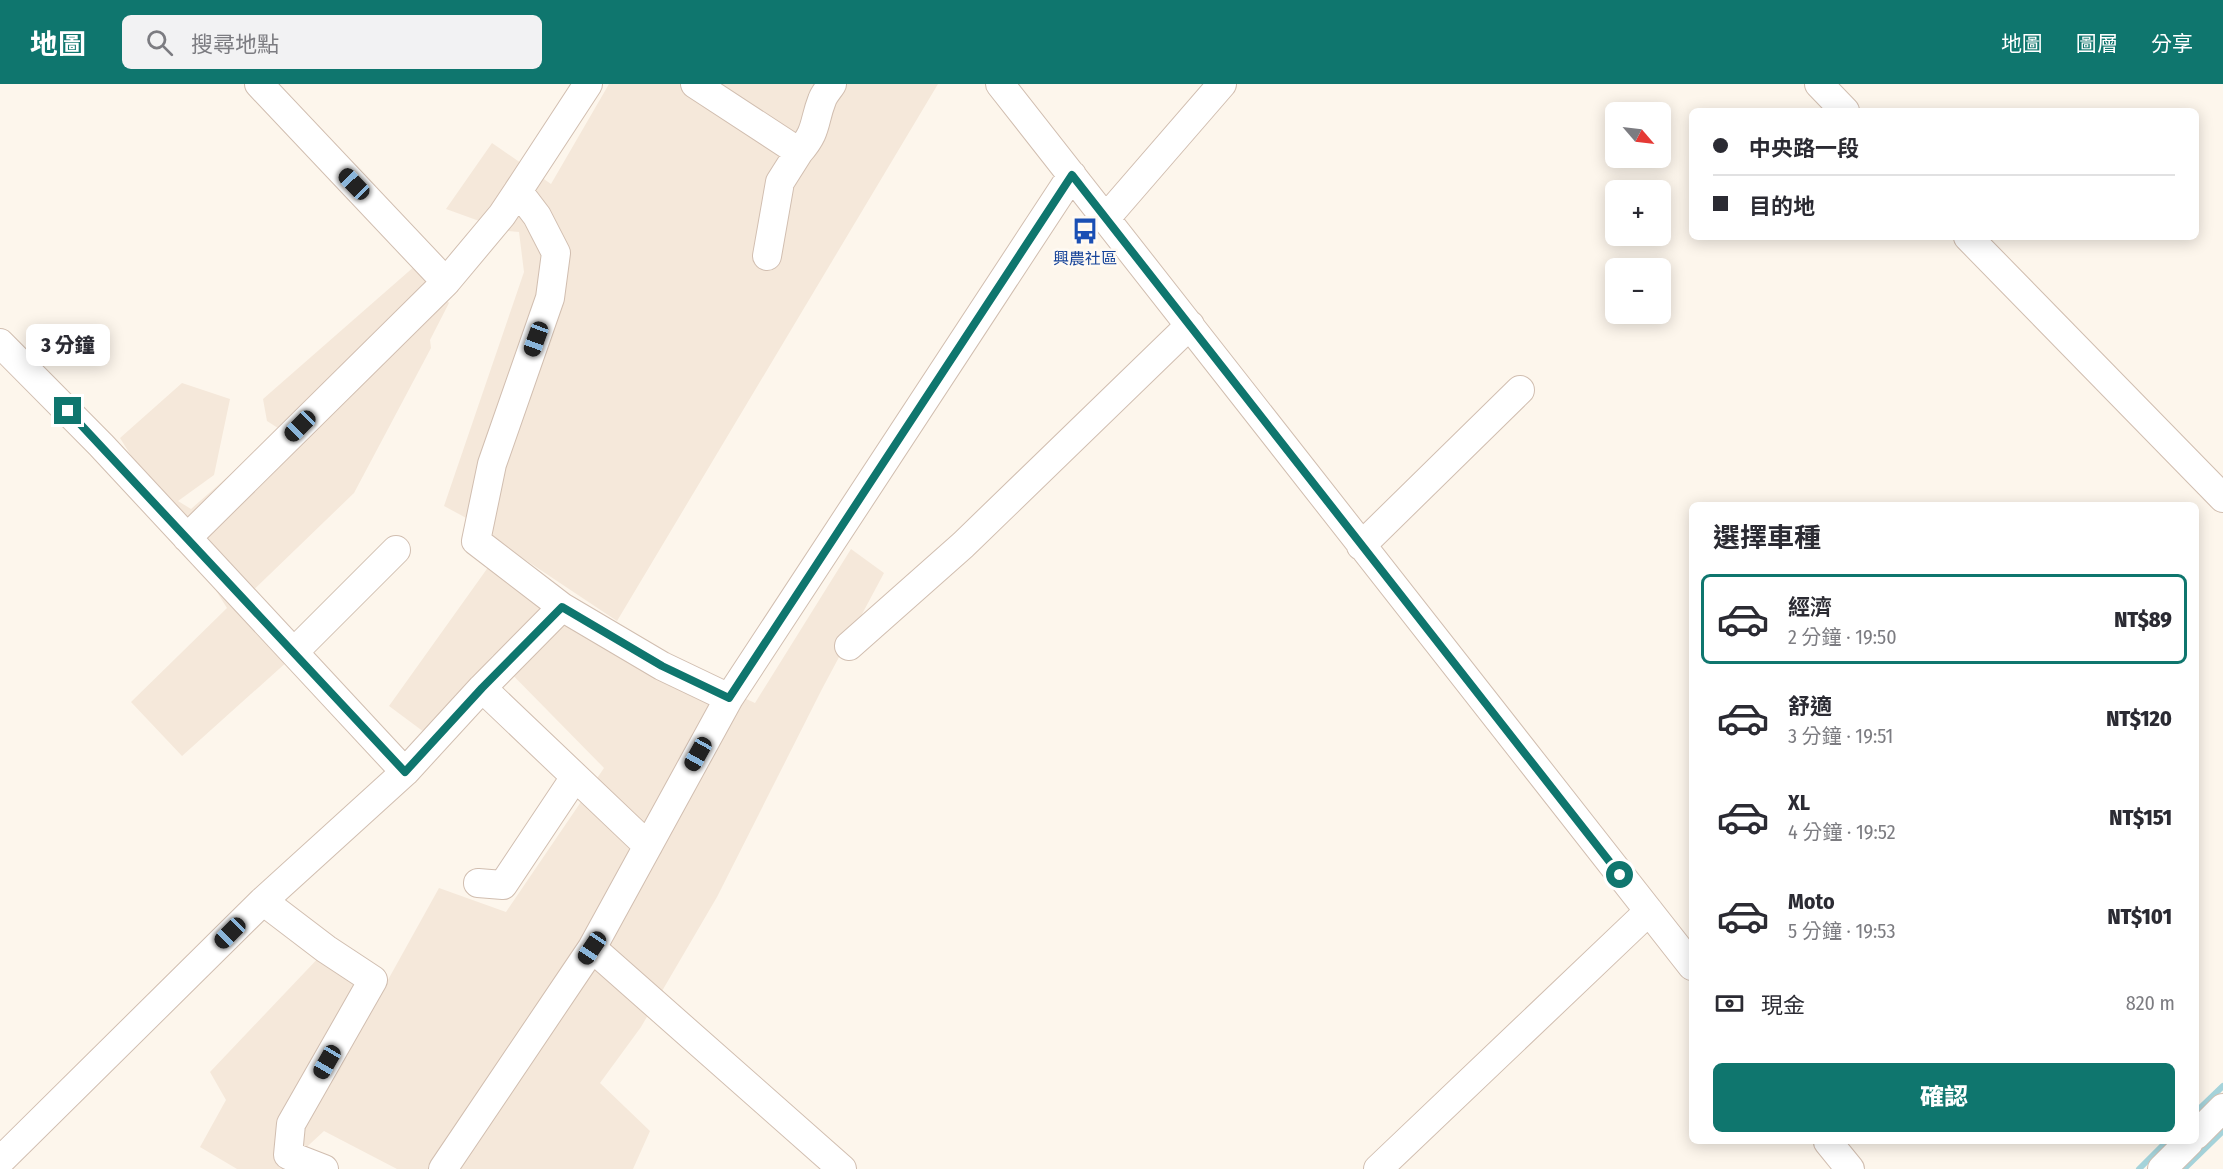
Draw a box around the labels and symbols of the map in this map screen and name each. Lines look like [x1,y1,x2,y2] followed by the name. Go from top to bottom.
[1605,102,1671,168] north arrow
[335,165,373,203] car
[1070,216,1100,246] bus stop icon: 興農社區
[1053,249,1117,268] place label: 興農社區
[521,319,551,359] car
[26,324,110,366] callout: 3 分鐘
[54,397,81,424] route end
[281,407,319,445] car
[681,734,715,774] car
[1606,861,1633,888] route start
[211,914,249,952] car
[574,928,610,968] car
[310,1042,344,1082] car

